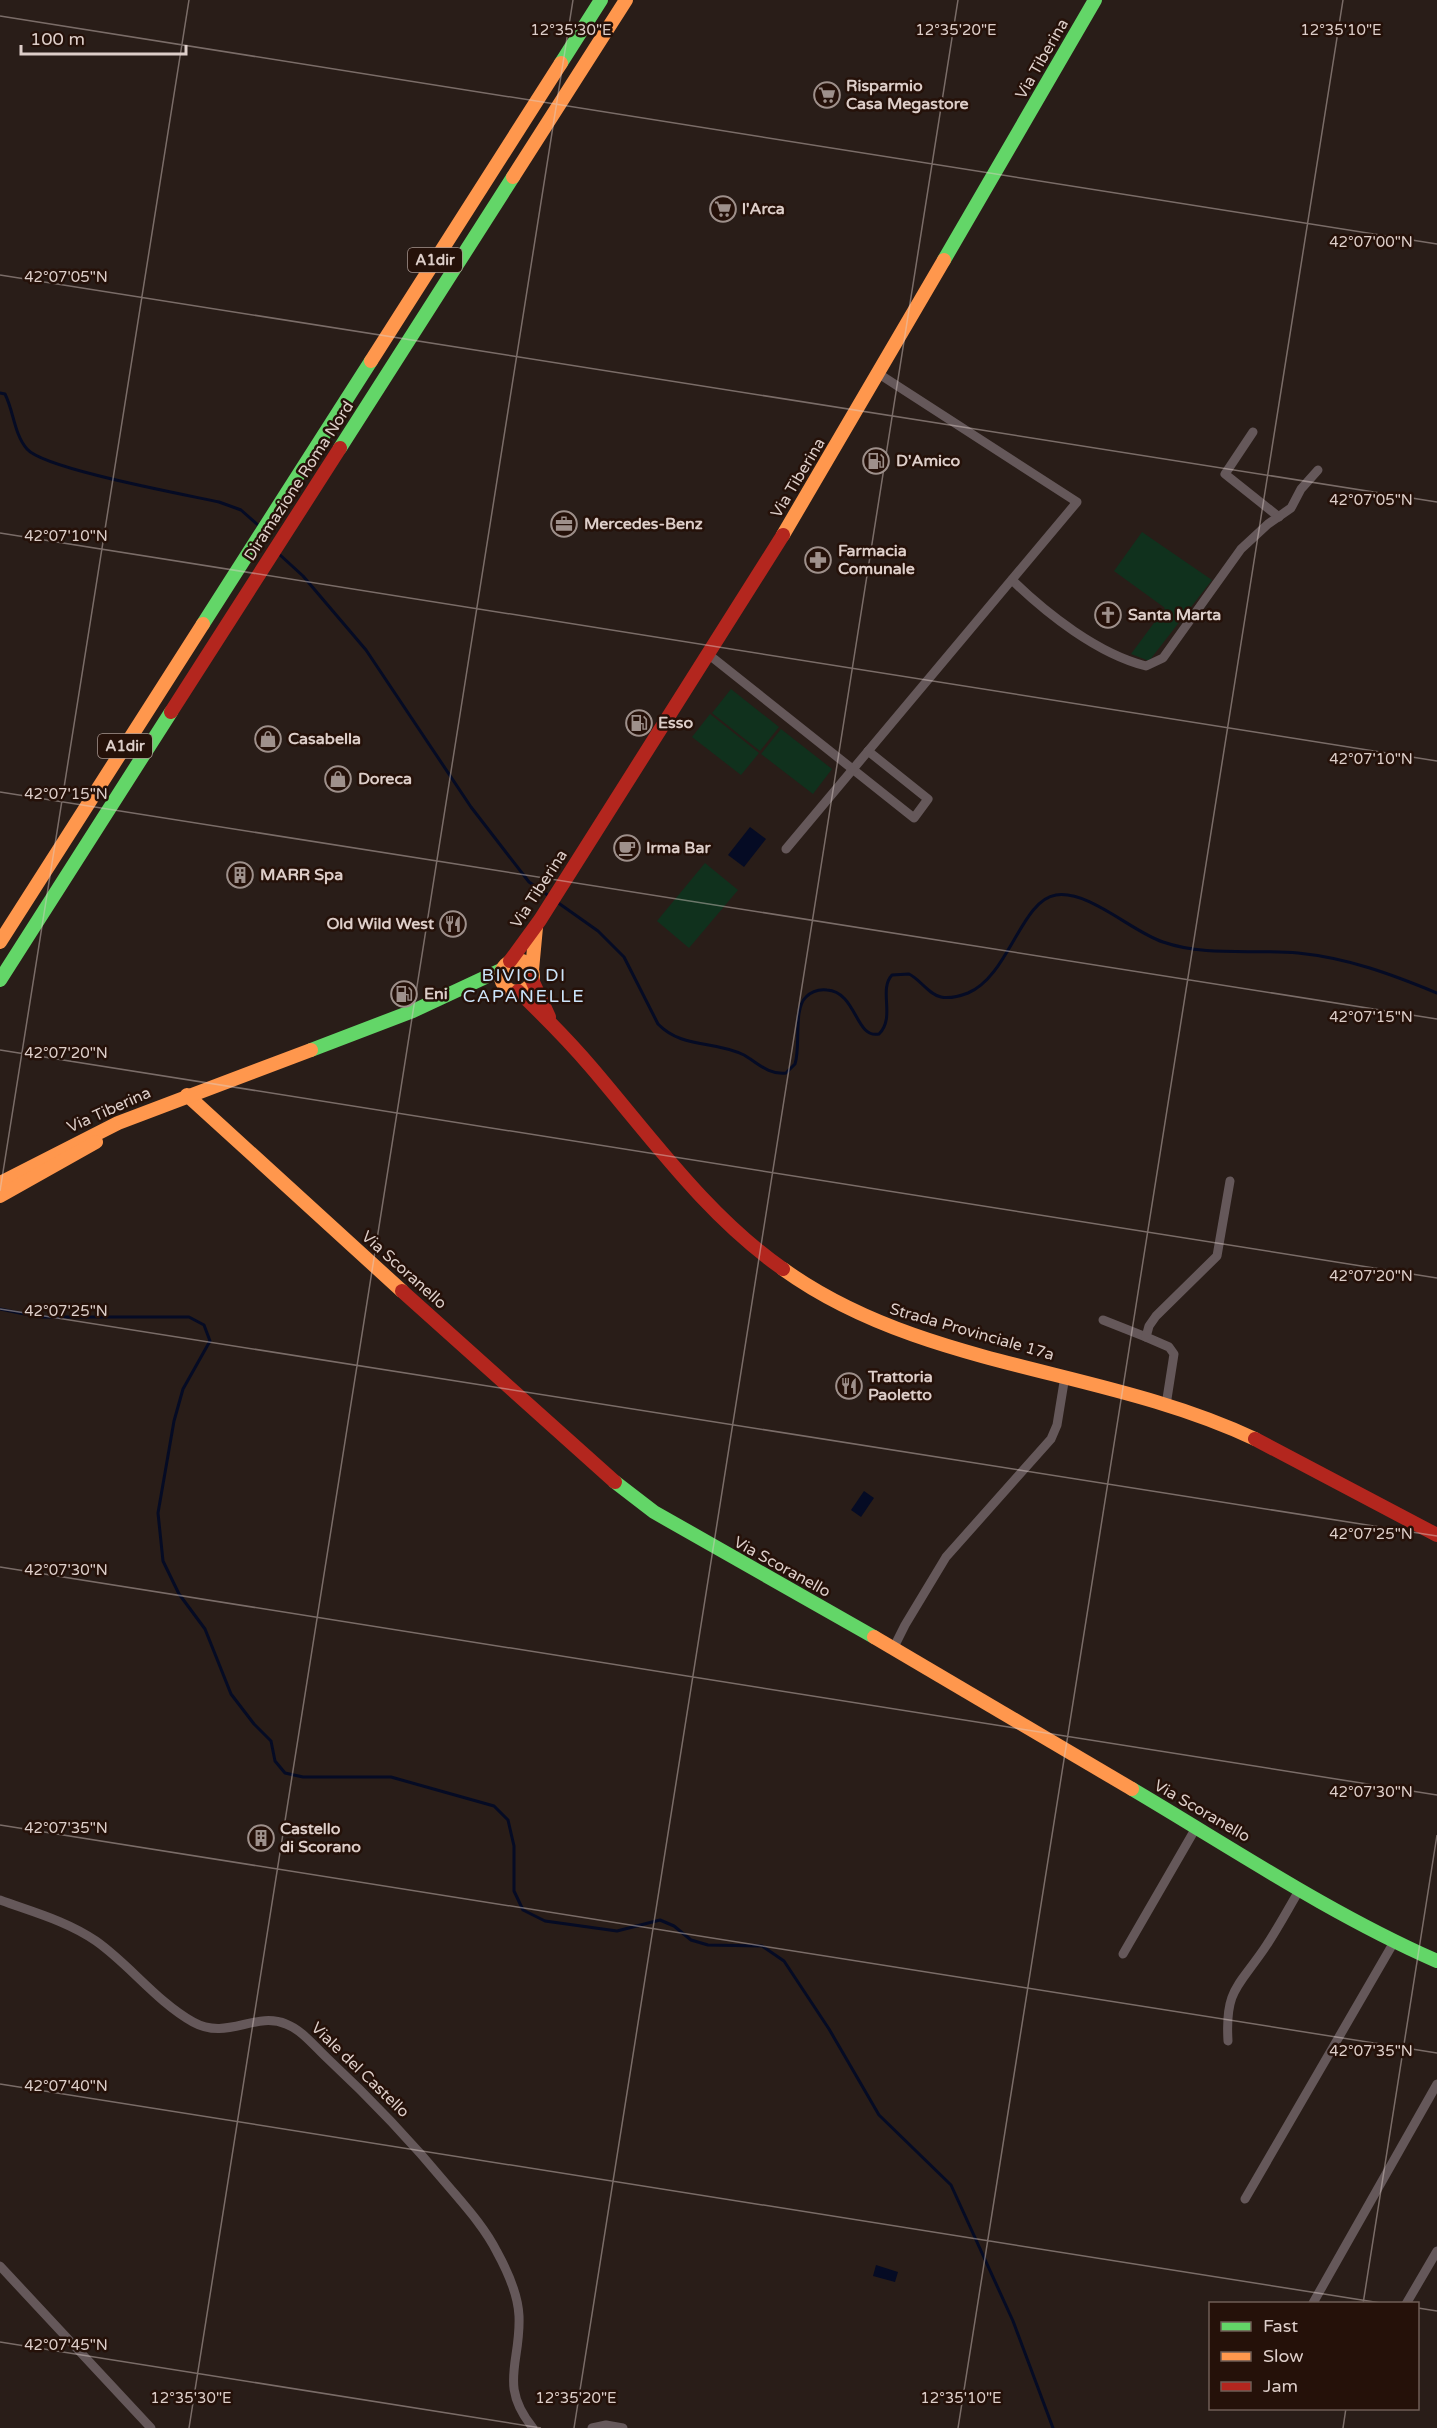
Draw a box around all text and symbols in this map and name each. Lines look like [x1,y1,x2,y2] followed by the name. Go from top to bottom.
[1011,15,1073,103] street label: Via Tiberina
[21,18,186,56] scale bar
[530,21,612,39] text: 12°35'30"E
[915,21,997,39] text: 12°35'20"E
[1300,21,1382,39] text: 12°35'10"E
[30,28,85,50] text: 100 m
[846,76,969,114] place label: Risparmio Casa Megastore
[812,80,842,110] supermarket icon: Risparmio Casa Megastore
[708,194,738,224] supermarket icon: l'Arca
[742,199,785,219] place label: l'Arca
[1329,233,1413,251] text: 42°07'00"N
[408,248,462,272] road number: A1dir
[24,268,108,286] text: 42°07'05"N
[240,397,358,565] street label: Diramazione Roma Nord
[766,434,830,522] street label: Via Tiberina
[861,446,891,476] fuel station icon: D'Amico
[896,451,961,471] place label: D'Amico
[1329,491,1413,509] text: 42°07'05"N
[549,509,579,539] office icon: Mercedes-Benz
[584,514,703,534] place label: Mercedes-Benz
[24,527,108,545] text: 42°07'10"N
[838,541,915,579] place label: Farmacia Comunale
[803,545,833,575] pharmacy icon: Farmacia Comunale
[1093,600,1123,630] church icon: Santa Marta
[1128,605,1221,625] place label: Santa Marta
[624,708,654,738] fuel station icon: Esso
[658,713,693,733] place label: Esso
[253,724,283,754] shop icon: Casabella
[288,729,361,749] place label: Casabella
[98,734,152,758] road number: A1dir
[1329,750,1413,768] text: 42°07'10"N
[323,764,353,794] shop icon: Doreca
[358,769,412,789] place label: Doreca
[24,785,108,803] text: 42°07'15"N
[612,833,642,863] cafe icon: Irma Bar
[646,838,711,858] place label: Irma Bar
[506,846,572,932] street label: Via Tiberina
[225,860,255,890] building icon: MARR Spa
[260,865,343,885] place label: MARR Spa
[438,909,468,939] restaurant icon: Old Wild West
[326,914,435,934] place label: Old Wild West
[463,964,585,1007] district label: BIVIO DI CAPANELLE
[389,979,419,1009] fuel station icon: Eni
[424,984,448,1004] place label: Eni
[1329,1008,1413,1026] text: 42°07'15"N
[24,1044,108,1062] text: 42°07'20"N
[64,1083,154,1137] street label: Via Tiberina
[357,1227,451,1313] street label: Via Scoranello
[1329,1267,1413,1285] text: 42°07'20"N
[887,1299,1057,1365] street label: Strada Provinciale 17a
[24,1302,108,1320] text: 42°07'25"N
[867,1367,933,1405] place label: Trattoria Paoletto
[834,1371,864,1401] restaurant icon: Trattoria Paoletto
[1329,1525,1413,1543] text: 42°07'25"N
[730,1532,834,1602] street label: Via Scoranello
[24,1561,108,1579] text: 42°07'30"N
[1150,1775,1254,1847] street label: Via Scoranello
[1329,1783,1413,1801] text: 42°07'30"N
[24,1819,108,1837] text: 42°07'35"N
[280,1819,361,1857] place label: Castello di Scorano
[246,1823,276,1853] building icon: Castello di Scorano
[307,2018,413,2122] street label: Viale del Castello
[1329,2042,1413,2060] text: 42°07'35"N
[24,2077,108,2095] text: 42°07'40"N
[1209,2302,1419,2410] legend
[1263,2315,1298,2337] text: Fast
[24,2336,108,2354] text: 42°07'45"N
[1263,2345,1304,2367] text: Slow
[1263,2375,1298,2397] text: Jam
[150,2389,232,2407] text: 12°35'30"E
[535,2389,617,2407] text: 12°35'20"E
[920,2389,1002,2407] text: 12°35'10"E

